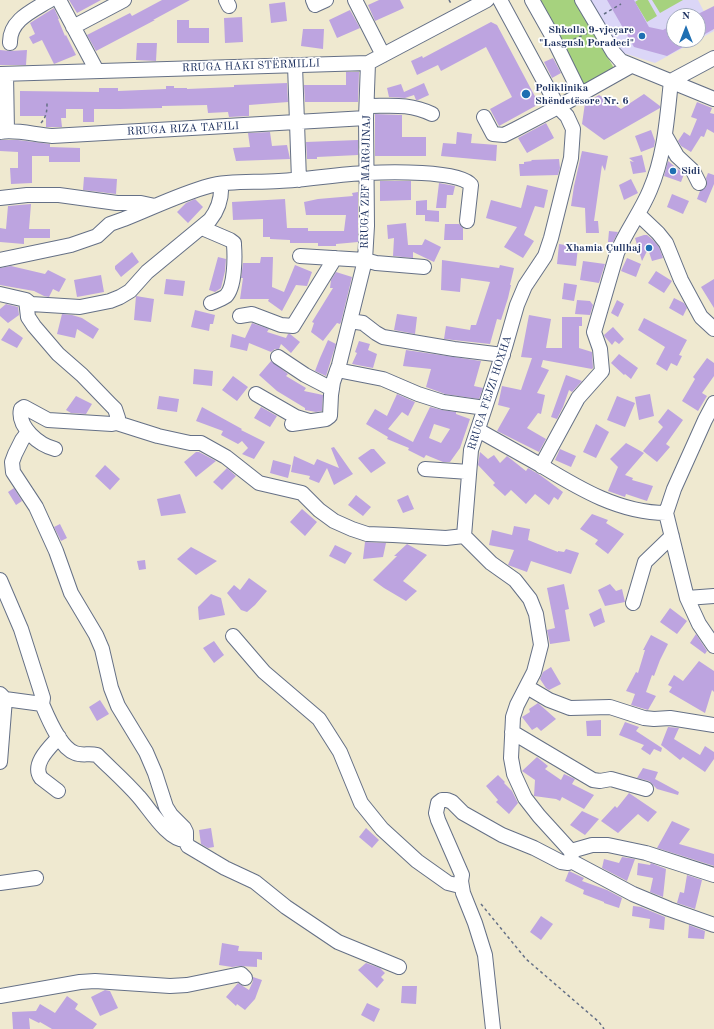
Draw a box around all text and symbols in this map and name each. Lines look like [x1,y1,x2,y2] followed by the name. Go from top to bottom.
[666,8,706,48] north arrow
[682,11,690,22] text: N
[539,23,634,49] place label: Shkolla 9-vjeçare "Lasgush Poradeci"
[637,31,647,41] marker: Shkolla 9-vjeçare "Lasgush Poradeci"
[182,57,320,75] street label: RRUGA HAKI STËRMILLI
[535,81,629,107] place label: Poliklinika Shëndetësore Nr. 6
[520,88,532,100] marker: Poliklinika Shëndetësore Nr. 6
[358,115,374,249] street label: RRUGA ZEF MARGJINAJ
[127,119,239,139] street label: RRUGA RIZA TAFILI
[681,164,700,178] place label: Sidi
[668,166,678,176] marker: Sidi
[565,241,641,255] place label: Xhamia Çullhaj
[644,243,654,253] marker: Xhamia Çullhaj
[465,334,515,452] street label: RRUGA FEJZI HOXHA

